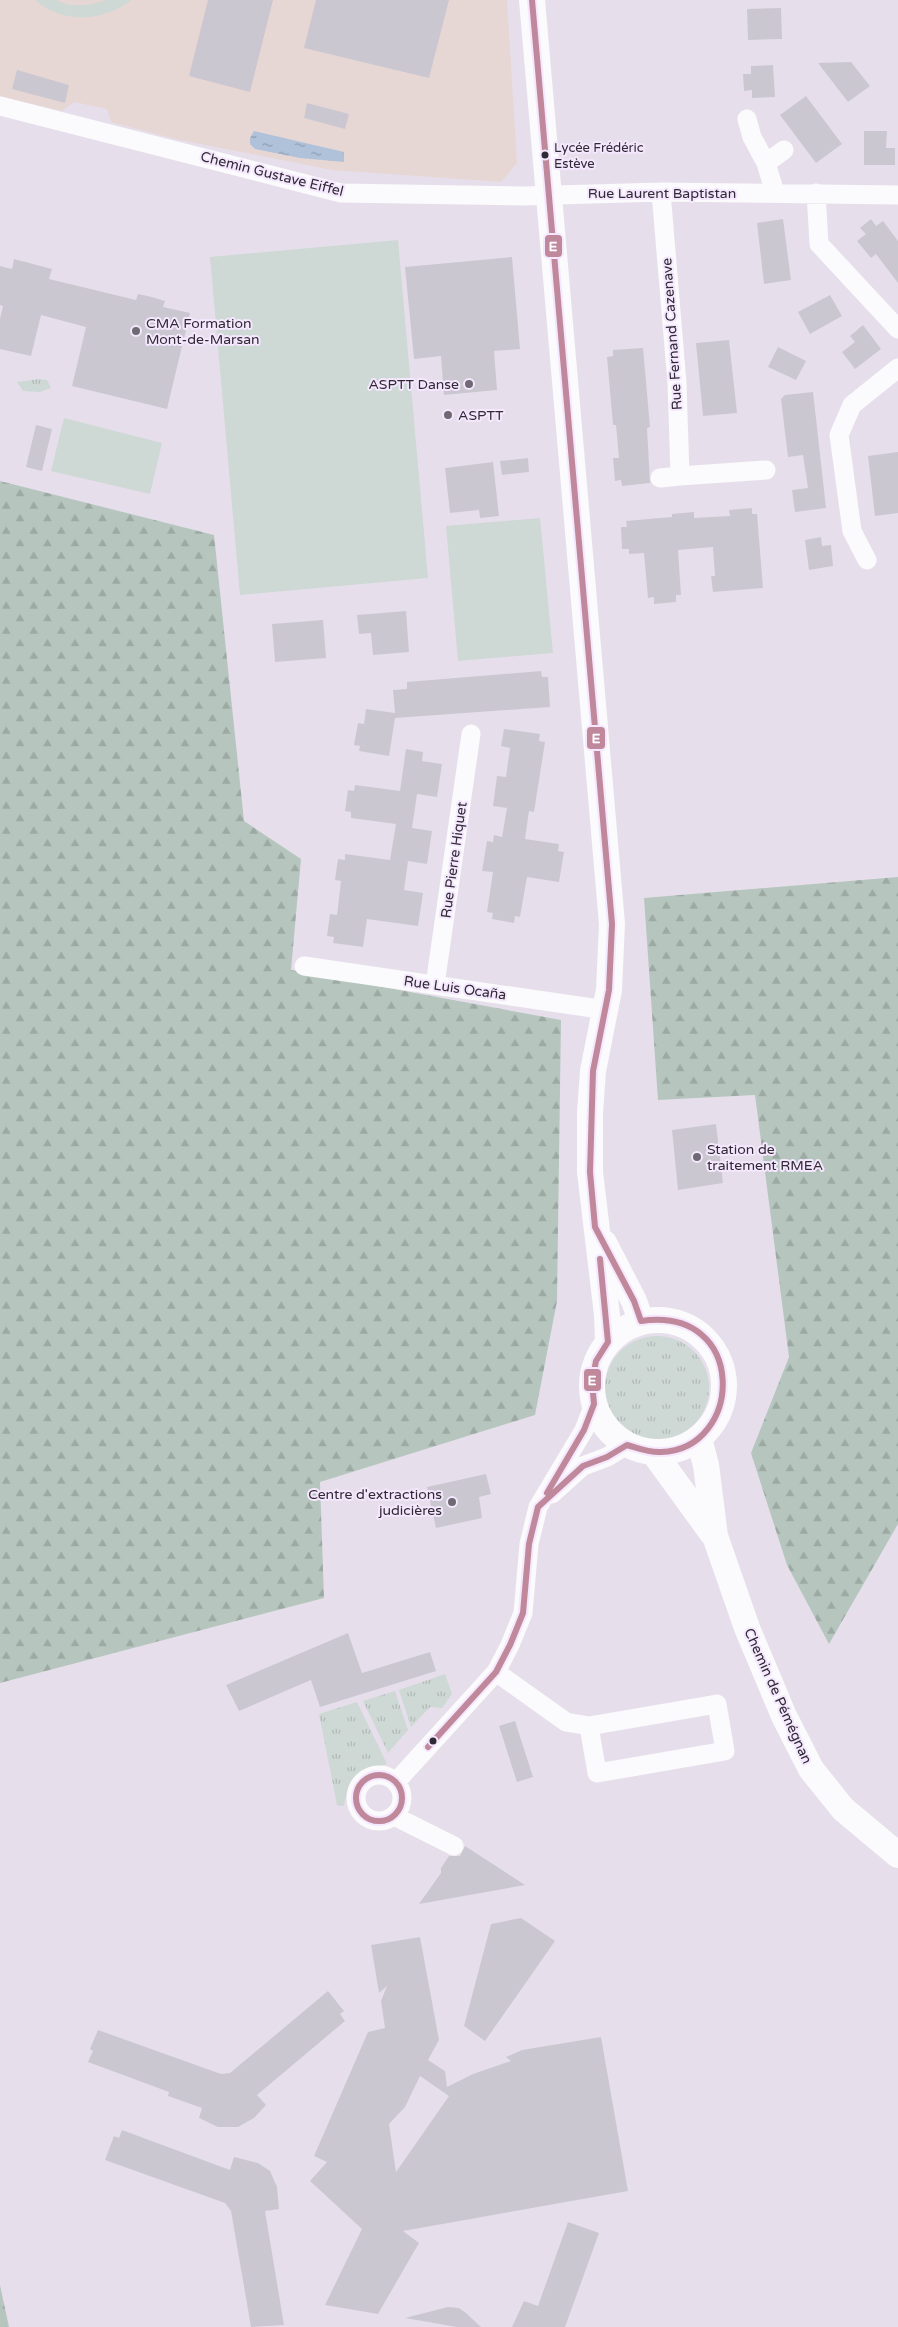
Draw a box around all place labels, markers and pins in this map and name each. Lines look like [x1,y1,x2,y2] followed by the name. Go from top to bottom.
[554,140,644,172] place label: Lycée Frédéric Estève
[540,150,550,160] marker: Lycée Frédéric Estève
[146,315,260,348] place label: CMA Formation Mont-de-Marsan
[130,325,142,337] marker: CMA Formation Mont-de-Marsan
[368,376,459,393] place label: ASPTT Danse
[463,378,475,390] marker: ASPTT Danse
[458,407,504,424] place label: ASPTT
[442,409,454,421] marker: ASPTT
[707,1141,823,1174] place label: Station de traitement RMEA
[691,1151,703,1163] marker: Station de traitement RMEA
[308,1486,442,1519] place label: Centre d'extractions judicières
[446,1496,458,1508] marker: Centre d'extractions judicières
[428,1736,438,1746] unlabelled marker

